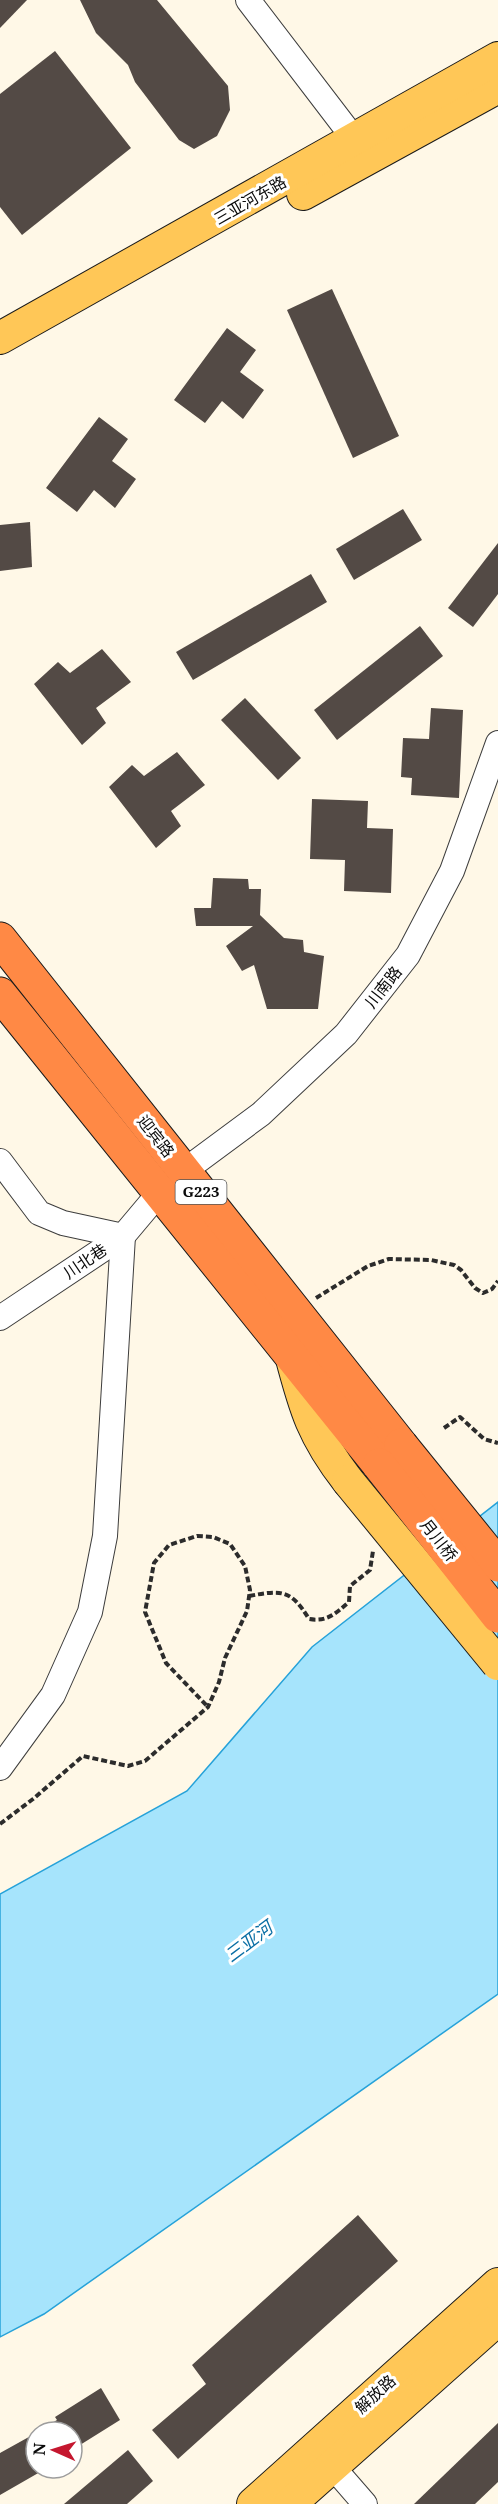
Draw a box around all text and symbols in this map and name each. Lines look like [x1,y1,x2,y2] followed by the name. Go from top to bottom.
[210,170,290,230] street label: 三亚河东路
[360,961,406,1013] street label: 川南路
[133,1110,179,1162] street label: 迎宾路
[176,1180,226,1204] road number: G223
[59,1238,111,1284] street label: 川北巷
[416,1514,462,1566] street label: 月川桥
[220,1914,280,1967] water label: 三亚河
[350,2370,400,2418] street label: 解放路
[24,2420,84,2480] north arrow
[28,2442,50,2456] text: N

